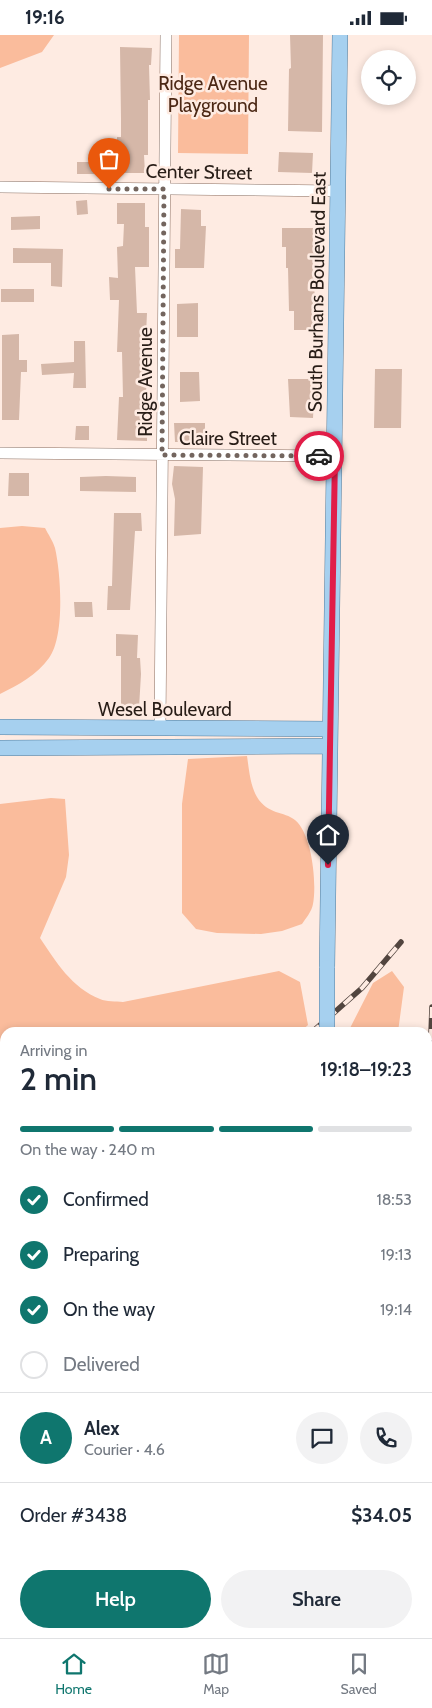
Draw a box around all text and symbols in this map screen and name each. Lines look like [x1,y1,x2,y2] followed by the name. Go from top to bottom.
[25,6,65,29] text: 19:16
[361,50,416,105] map controls
[361,50,416,105] button: locate
[158,72,268,117] park label: Ridge Avenue Playground
[88,138,130,189] pin
[95,145,123,173] icon: bag
[145,160,253,184] street label: Center Street
[303,171,331,412] street label: South Burhans Boulevard East
[134,327,157,437] street label: Ridge Avenue
[179,427,278,450] street label: Claire Street
[294,431,344,481] courier
[305,442,333,470] icon: car
[98,698,232,721] street label: Wesel Boulevard
[307,814,349,865] pin
[314,821,342,849] icon: home
[20,1041,87,1060] text: Arriving in
[320,1058,412,1081] text: 19:18–19:23
[20,1059,97,1098] text: 2 min
[20,1140,155,1159] text: On the way · 240 m
[20,1186,48,1214] icon: check
[63,1188,149,1211] text: Confirmed
[376,1190,412,1209] text: 18:53
[20,1241,48,1269] icon: check
[63,1243,139,1266] text: Preparing
[380,1245,412,1264] text: 19:13
[20,1296,48,1324] icon: check
[63,1298,155,1321] text: On the way
[380,1300,412,1319] text: 19:14
[63,1353,140,1376] text: Delivered
[296,1412,348,1464] button: chat
[360,1412,412,1464] button: phone
[84,1417,120,1440] text: Alex
[40,1426,52,1449] text: A
[84,1440,165,1459] text: Courier · 4.6
[20,1504,127,1527] text: Order #3438
[351,1504,412,1527] text: $34.05
[20,1570,211,1628] button: Help
[221,1570,412,1628] button: Share
[55,1650,92,1698] tab: Home
[202,1650,230,1698] tab: Map
[341,1650,377,1698] tab: Saved

